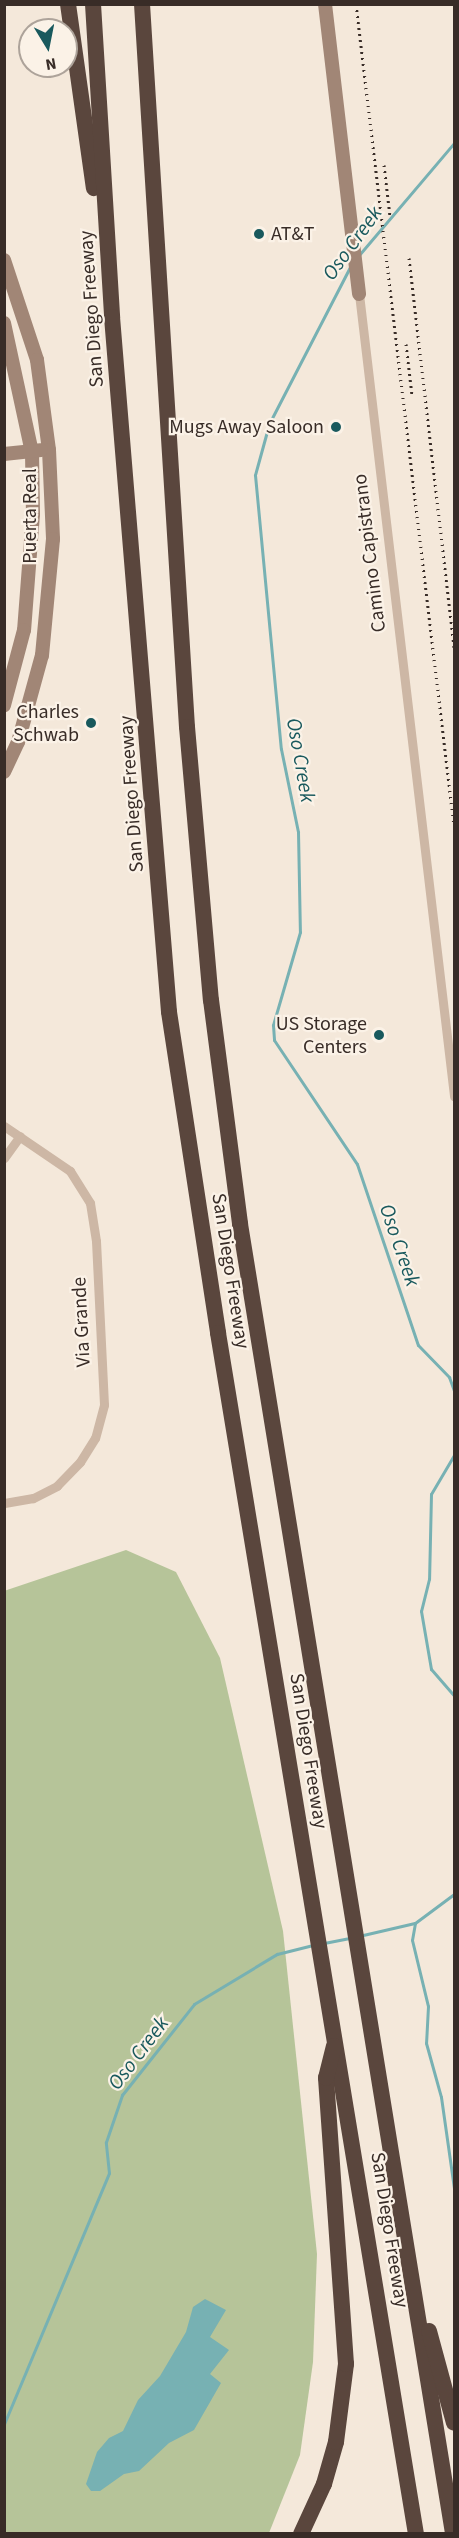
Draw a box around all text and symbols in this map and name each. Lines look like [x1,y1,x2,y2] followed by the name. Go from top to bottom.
[18,18,78,78] north arrow
[44,52,58,76] text: N
[317,201,387,285] water label: Oso Creek
[271,222,314,246] place label: AT&T
[252,227,266,241] marker: AT&T
[75,230,109,388] street label: San Diego Freeway
[169,415,324,439] place label: Mugs Away Saloon
[329,420,343,434] marker: Mugs Away Saloon
[18,468,42,564] street label: Puerta Real
[348,472,392,634] street label: Camino Capistrano
[13,700,79,747] place label: Charles Schwab
[115,715,149,873] street label: San Diego Freeway
[84,716,98,730] marker: Charles Schwab
[281,716,321,804] water label: Oso Creek
[276,1012,367,1059] place label: US Storage Centers
[372,1028,386,1042] marker: US Storage Centers
[206,1192,254,1350] street label: San Diego Freeway
[374,1201,426,1289] water label: Oso Creek
[68,1276,96,1368] street label: Via Grande
[284,1672,332,1830] street label: San Diego Freeway
[102,2011,174,2095] water label: Oso Creek
[365,2151,413,2309] street label: San Diego Freeway

